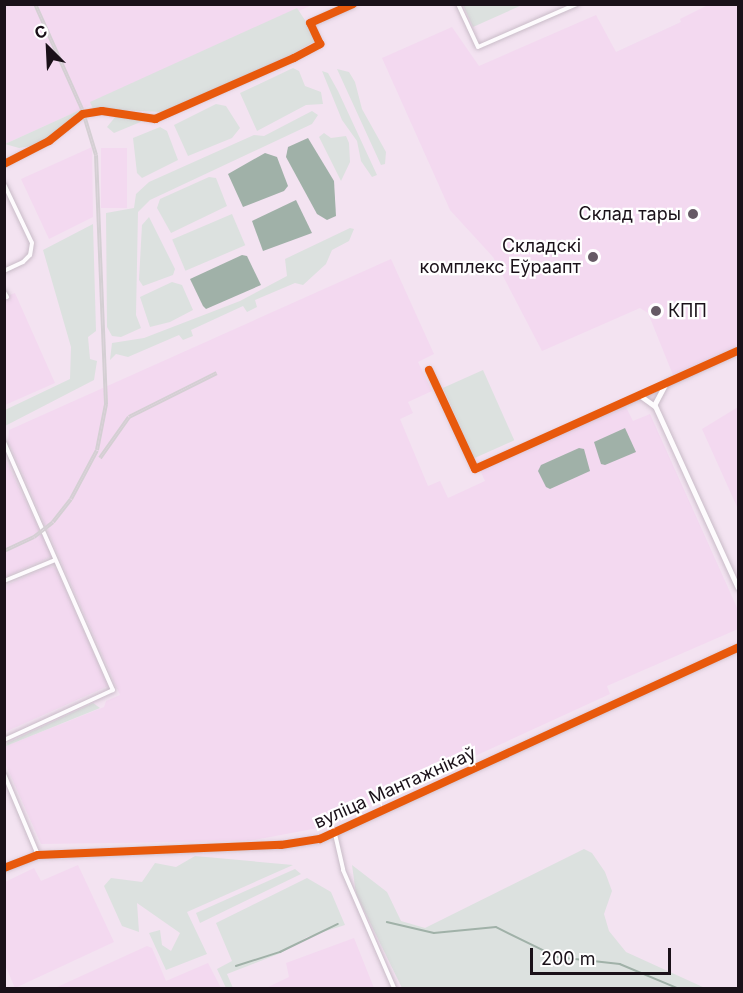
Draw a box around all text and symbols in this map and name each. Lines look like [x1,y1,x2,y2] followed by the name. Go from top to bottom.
[18,18,78,78] north arrow
[31,20,50,43] text: С
[579,203,681,225] place label: Склад тары
[686,207,700,221] marker: Склад тары
[420,236,581,278] place label: Складскі комплекс Еўраапт
[586,250,600,264] marker: Складскі комплекс Еўраапт
[668,300,707,322] place label: КПП
[649,304,663,318] marker: КПП
[311,743,479,833] street label: вуліца Мантажнікаў
[533,936,674,974] scale bar
[541,948,596,969] text: 200 m

